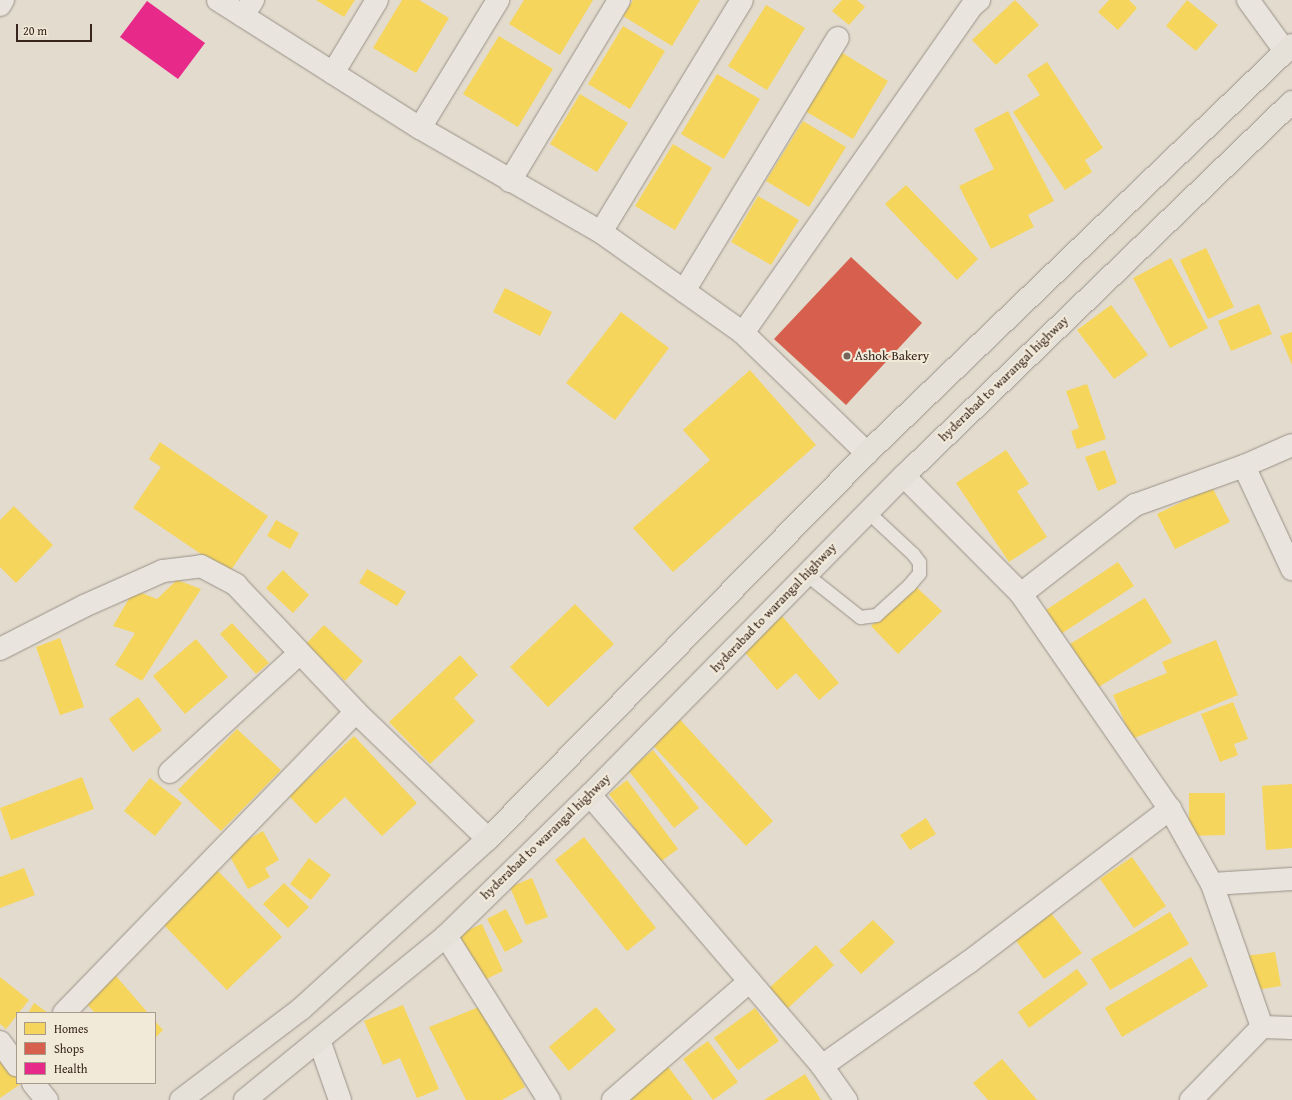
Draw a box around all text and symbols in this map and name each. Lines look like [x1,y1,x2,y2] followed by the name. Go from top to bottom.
[18,16,94,42] scale bar
[23,22,47,39] text: 20 m
[936,313,1072,445] street label: hyderabad to warangal highway
[855,348,929,364] place label: Ashok Bakery
[842,351,852,361] marker: Ashok Bakery
[708,540,840,676] street label: hyderabad to warangal highway
[478,771,614,903] street label: hyderabad to warangal highway
[16,1012,156,1084] legend
[54,1020,88,1037] text: Homes
[54,1040,84,1057] text: Shops
[54,1060,88,1077] text: Health

